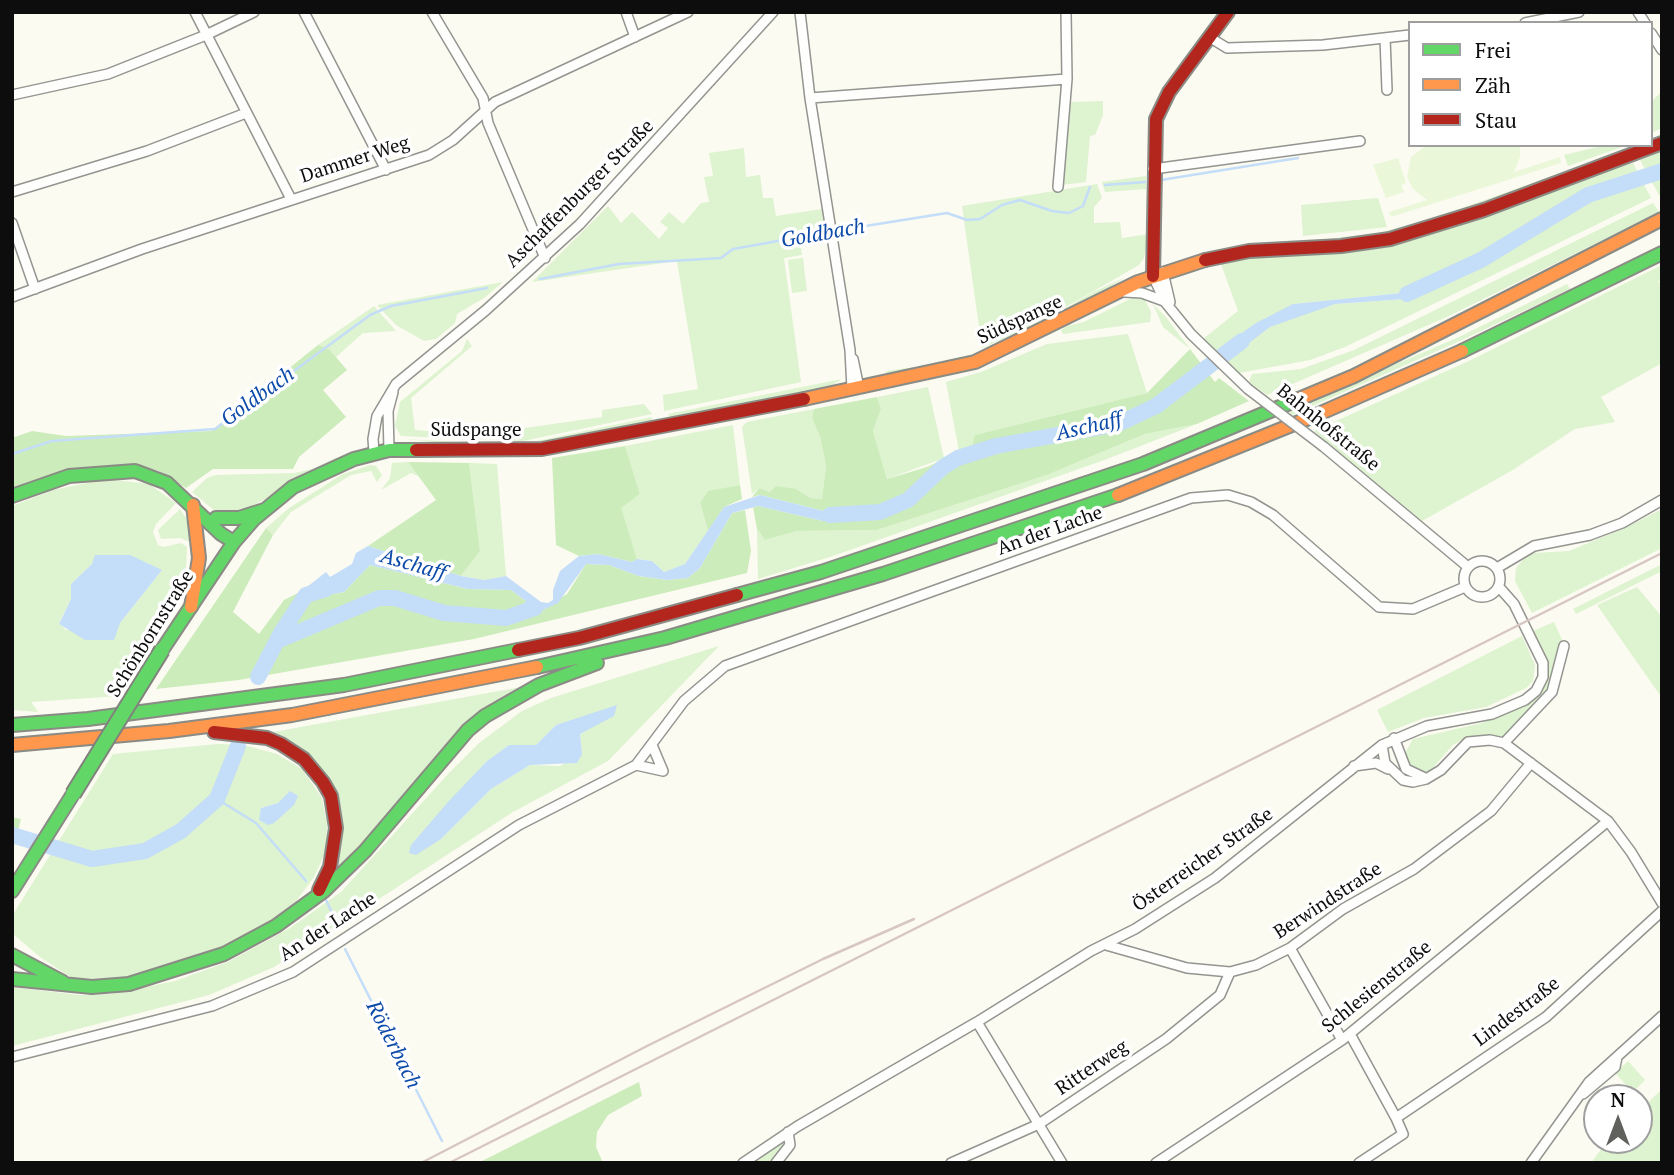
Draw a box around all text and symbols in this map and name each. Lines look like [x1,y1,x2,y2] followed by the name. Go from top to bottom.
[1408,21,1653,147] legend
[1475,36,1511,64] text: Frei
[1475,71,1511,99] text: Zäh
[1475,106,1517,134] text: Stau
[501,115,659,273] street label: Aschaffenburger Straße
[298,132,412,188] street label: Dammer Weg
[779,214,867,254] water label: Goldbach
[974,290,1066,350] street label: Südspange
[216,362,300,432] water label: Goldbach
[1272,380,1384,476] street label: Bahnhofstraße
[1054,407,1124,447] water label: Aschaff
[430,420,522,442] street label: Südspange
[994,501,1106,561] street label: An der Lache
[377,544,449,586] water label: Aschaff
[103,566,199,702] street label: Schönbornstraße
[1128,803,1278,917] street label: Österreicher Straße
[1270,858,1386,944] street label: Berwindstraße
[275,887,381,967] street label: An der Lache
[1318,936,1436,1038] street label: Schlesienstraße
[1470,972,1564,1052] street label: Lindestraße
[360,997,426,1093] water label: Röderbach
[1052,1036,1132,1100] street label: Ritterweg
[1583,1084,1653,1154] north arrow
[1611,1087,1625,1112] text: N

